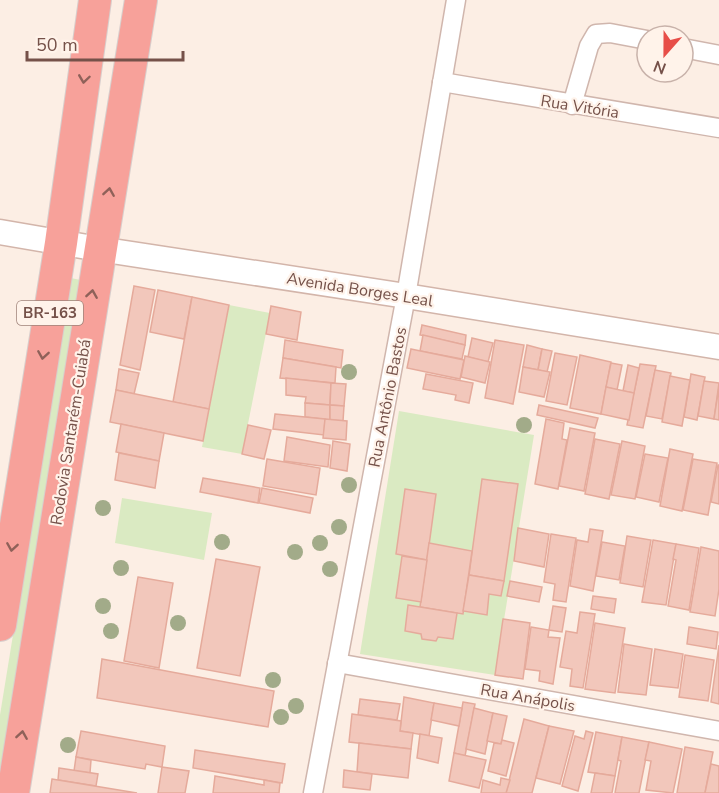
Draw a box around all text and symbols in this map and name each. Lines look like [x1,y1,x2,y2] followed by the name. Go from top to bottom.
[27,24,183,62] scale bar
[635,24,695,84] north arrow
[36,33,78,57] text: 50 m
[650,55,670,79] text: N
[79,74,91,83] one-way arrow
[539,90,621,124] street label: Rua Vitória
[102,187,115,197] one-way arrow
[285,268,435,312] street label: Avenida Borges Leal
[86,289,98,298] one-way arrow
[17,301,83,325] road number: BR-163
[364,325,412,469] street label: Rua Antônio Bastos
[45,338,97,527] street label: Rodovia Santarém-Cuiabá
[38,350,50,359] one-way arrow
[7,543,19,552] one-way arrow
[479,679,577,717] street label: Rua Anápolis
[16,731,28,740] one-way arrow

